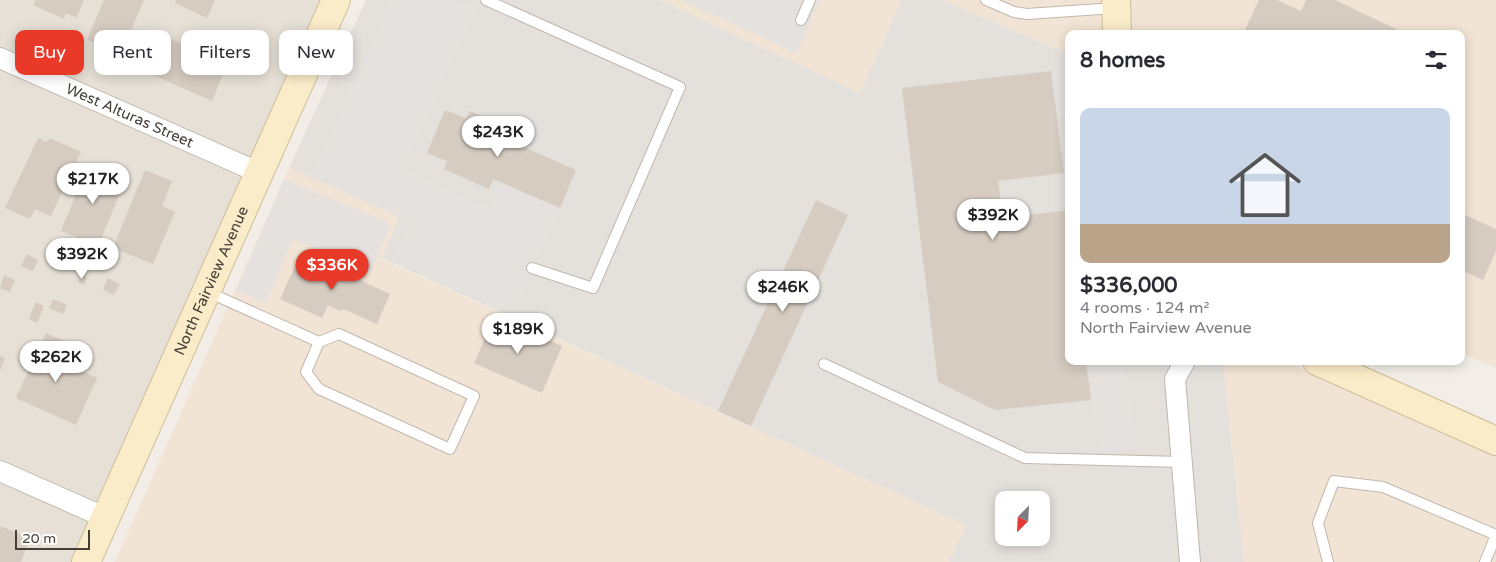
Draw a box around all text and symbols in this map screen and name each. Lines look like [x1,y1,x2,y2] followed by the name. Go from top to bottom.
[15,30,84,75] chip: Buy
[94,30,171,75] chip: Rent
[181,30,269,75] chip: Filters
[279,30,353,75] chip: New
[1422,46,1450,74] icon: filters
[1080,48,1165,73] text: 8 homes
[63,79,197,152] street label: West Alturas Street
[463,116,533,158] pin: $243K
[473,122,523,142] text: $243K
[1220,140,1310,230] icon: home
[58,162,128,205] pin: $217K
[68,169,118,189] text: $217K
[958,198,1028,241] pin: $392K
[170,203,252,358] street label: North Fairview Avenue
[968,205,1018,225] text: $392K
[47,238,117,280] pin: $392K
[57,244,107,264] text: $392K
[297,248,367,291] pin: $336K
[307,255,357,275] text: $336K
[748,270,818,313] pin: $246K
[1080,273,1178,298] text: $336,000
[758,277,808,297] text: $246K
[1080,298,1209,318] text: 4 rooms · 124 m²
[483,312,553,355] pin: $189K
[1080,318,1252,338] text: North Fairview Avenue
[493,319,543,339] text: $189K
[21,340,91,383] pin: $262K
[31,347,81,367] text: $262K
[995,491,1050,546] north arrow
[995,491,1050,546] map controls
[15,527,90,550] scale bar
[22,530,56,547] text: 20 m

